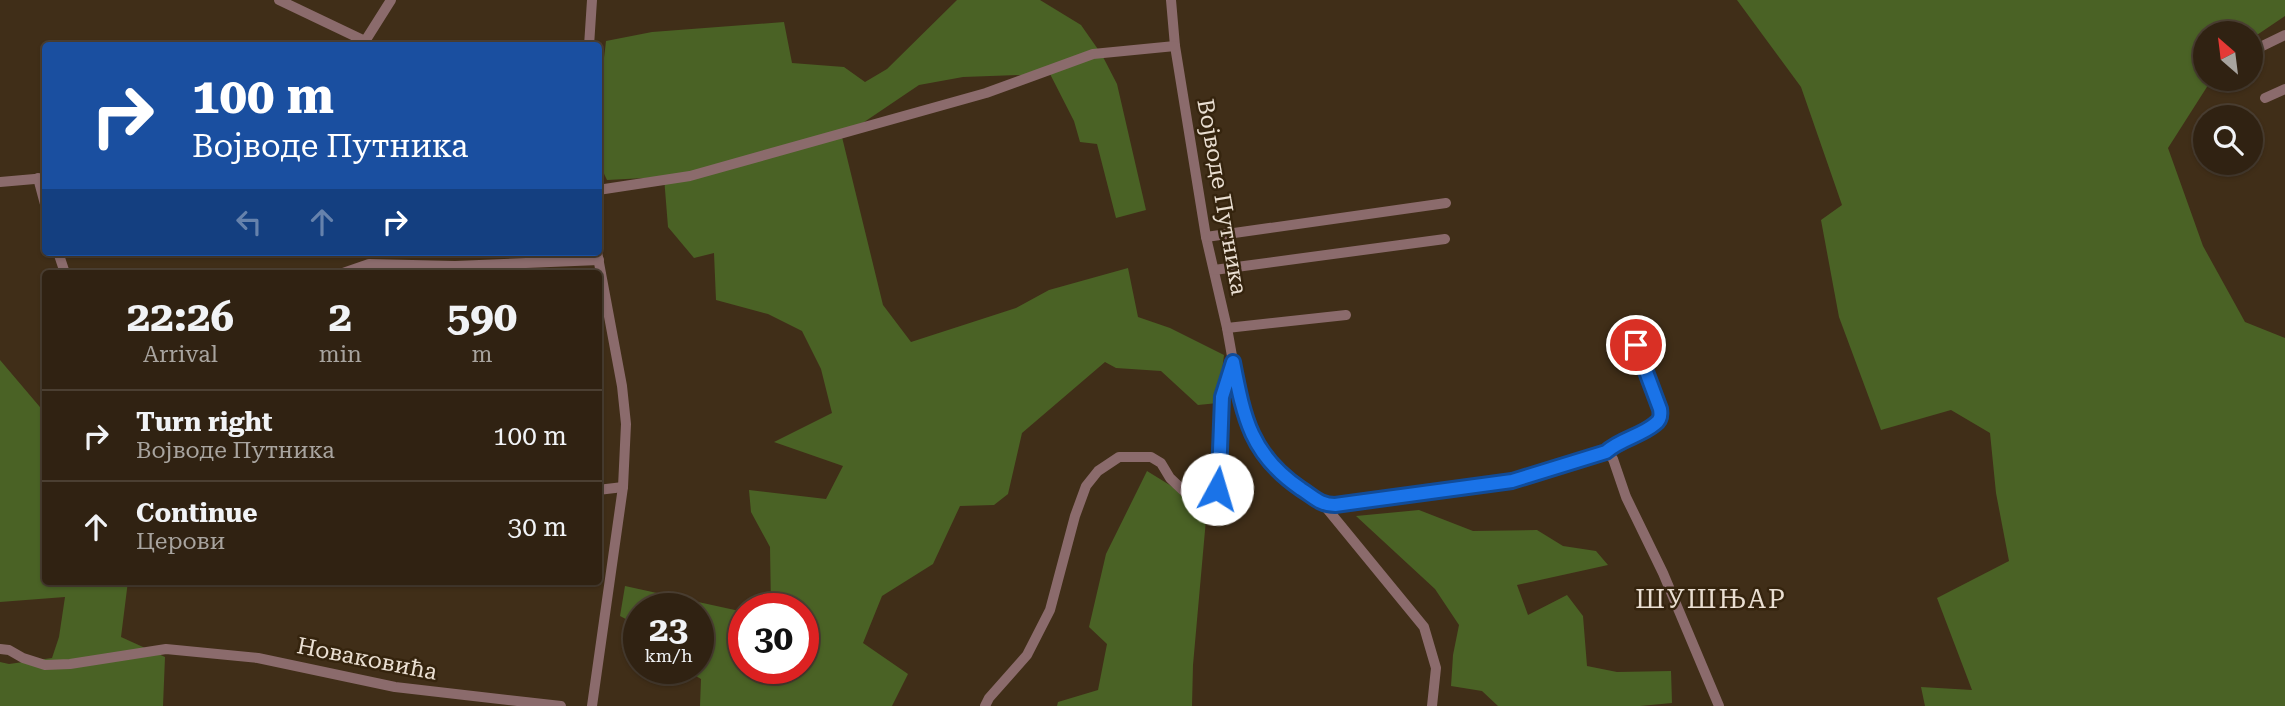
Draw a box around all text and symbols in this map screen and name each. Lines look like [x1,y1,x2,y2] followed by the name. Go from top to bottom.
[2193,21,2263,91] north arrow
[2193,21,2263,175] map controls
[192,68,334,125] text: 100 m
[77,70,168,161] icon: right
[1191,97,1253,298] street label: Војводе Путника
[2193,105,2263,175] button: search
[192,127,468,165] text: Војводе Путника
[230,203,268,241] icon: left
[303,203,341,241] icon: ahead
[376,203,414,241] icon: right
[127,292,234,341] text: 22:26
[329,292,352,341] text: 2
[447,292,517,341] text: 590
[1606,315,1666,375] pin
[1617,326,1655,364] icon: arrive
[143,341,218,368] text: Arrival
[319,341,362,368] text: min
[471,341,492,368] text: m
[136,407,272,437] text: Turn right
[77,417,115,455] icon: right
[493,421,567,451] text: 100 m
[136,437,335,464] text: Војводе Путника
[1180,452,1254,526] position arrow
[136,498,258,528] text: Continue
[77,508,115,546] icon: ahead
[508,512,567,542] text: 30 m
[136,528,225,555] text: Церови
[1635,584,1787,614] district label: ШУШЊАР
[728,593,819,684] speed limit sign: 30
[649,609,688,650] text: 23
[294,632,440,686] street label: Новаковића
[644,645,693,666] text: km/h

